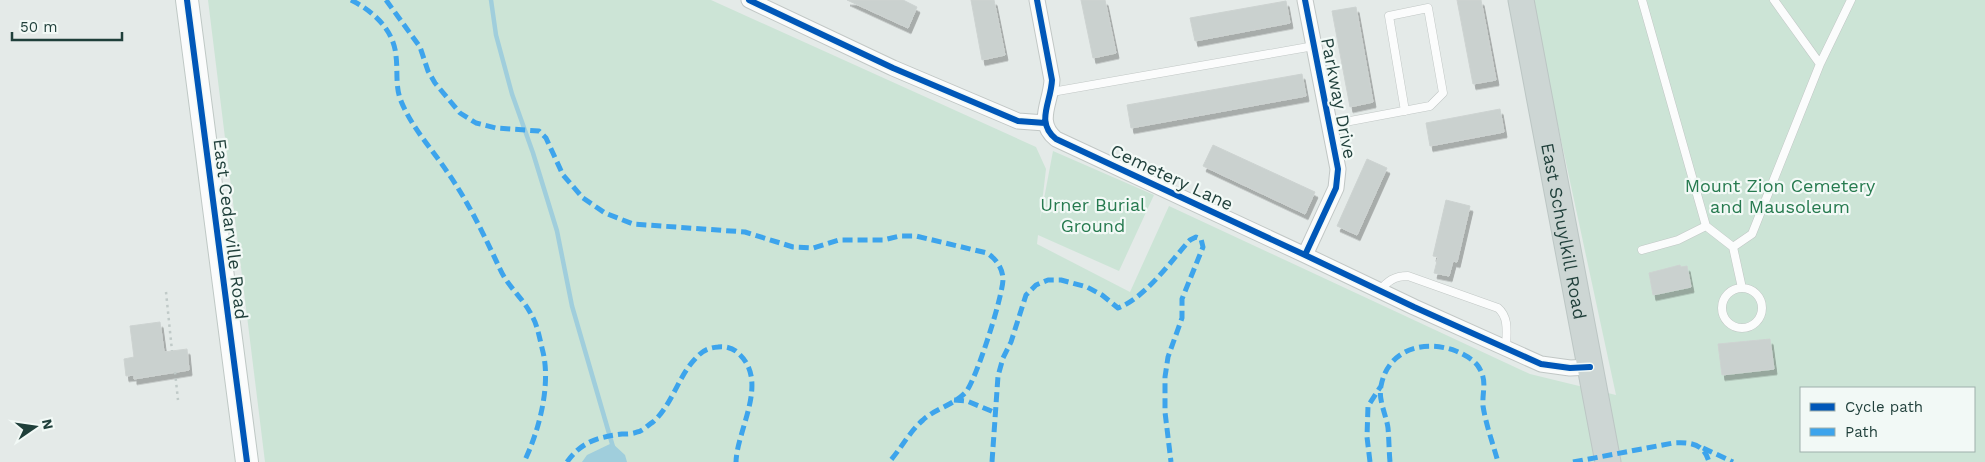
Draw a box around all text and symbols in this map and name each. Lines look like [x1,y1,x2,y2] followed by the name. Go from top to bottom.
[12,10,122,42] scale bar
[20,18,57,36] text: 50 m
[1317,36,1361,160] street label: Parkway Drive
[209,137,253,321] street label: East Cedarville Road
[1107,139,1237,215] street label: Cemetery Lane
[1538,141,1591,321] street label: East Schuylkill Road
[1685,175,1876,217] park label: Mount Zion Cemetery and Mausoleum
[1040,194,1146,236] park label: Urner Burial Ground
[1800,387,1975,452] legend
[1845,398,1923,416] text: Cycle path
[10,402,60,452] north arrow
[39,417,57,431] text: N
[1845,423,1878,441] text: Path

